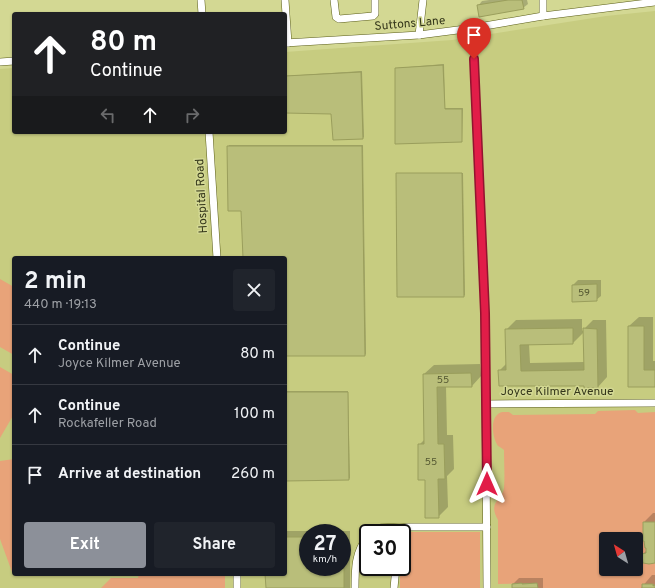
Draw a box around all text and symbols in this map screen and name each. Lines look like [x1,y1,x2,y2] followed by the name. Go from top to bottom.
[374,13,446,35] street label: Suttons Lane
[457,18,491,59] pin
[463,24,485,46] icon: arrive
[90,25,157,61] text: 80 m
[24,28,76,80] icon: ahead
[90,60,162,83] text: Continue
[97,104,119,126] icon: left
[139,104,161,126] icon: ahead
[181,104,203,126] icon: right
[192,158,212,234] street label: Hospital Road
[24,267,87,297] text: 2 min
[233,269,275,311] button: close
[578,287,590,300] house number: 59
[24,297,97,313] text: 440 m · 19:13
[58,337,120,356] text: Continue
[24,344,46,366] icon: ahead
[240,345,275,364] text: 80 m
[58,356,180,372] text: Joyce Kilmer Avenue
[437,374,449,387] house number: 55
[500,384,614,400] street label: Joyce Kilmer Avenue
[58,397,120,416] text: Continue
[24,404,46,426] icon: ahead
[234,405,275,424] text: 100 m
[58,416,157,432] text: Rockafeller Road
[425,456,437,469] house number: 55
[466,463,508,505] position arrow
[24,464,46,486] icon: arrive
[58,465,201,484] text: Arrive at destination
[231,465,275,484] text: 260 m
[24,522,146,568] button: Exit
[154,522,275,568] button: Share
[359,524,411,576] speed limit sign: 30
[314,532,336,558] text: 27
[599,532,643,576] north arrow
[599,532,643,576] map controls
[313,553,337,566] text: km/h

